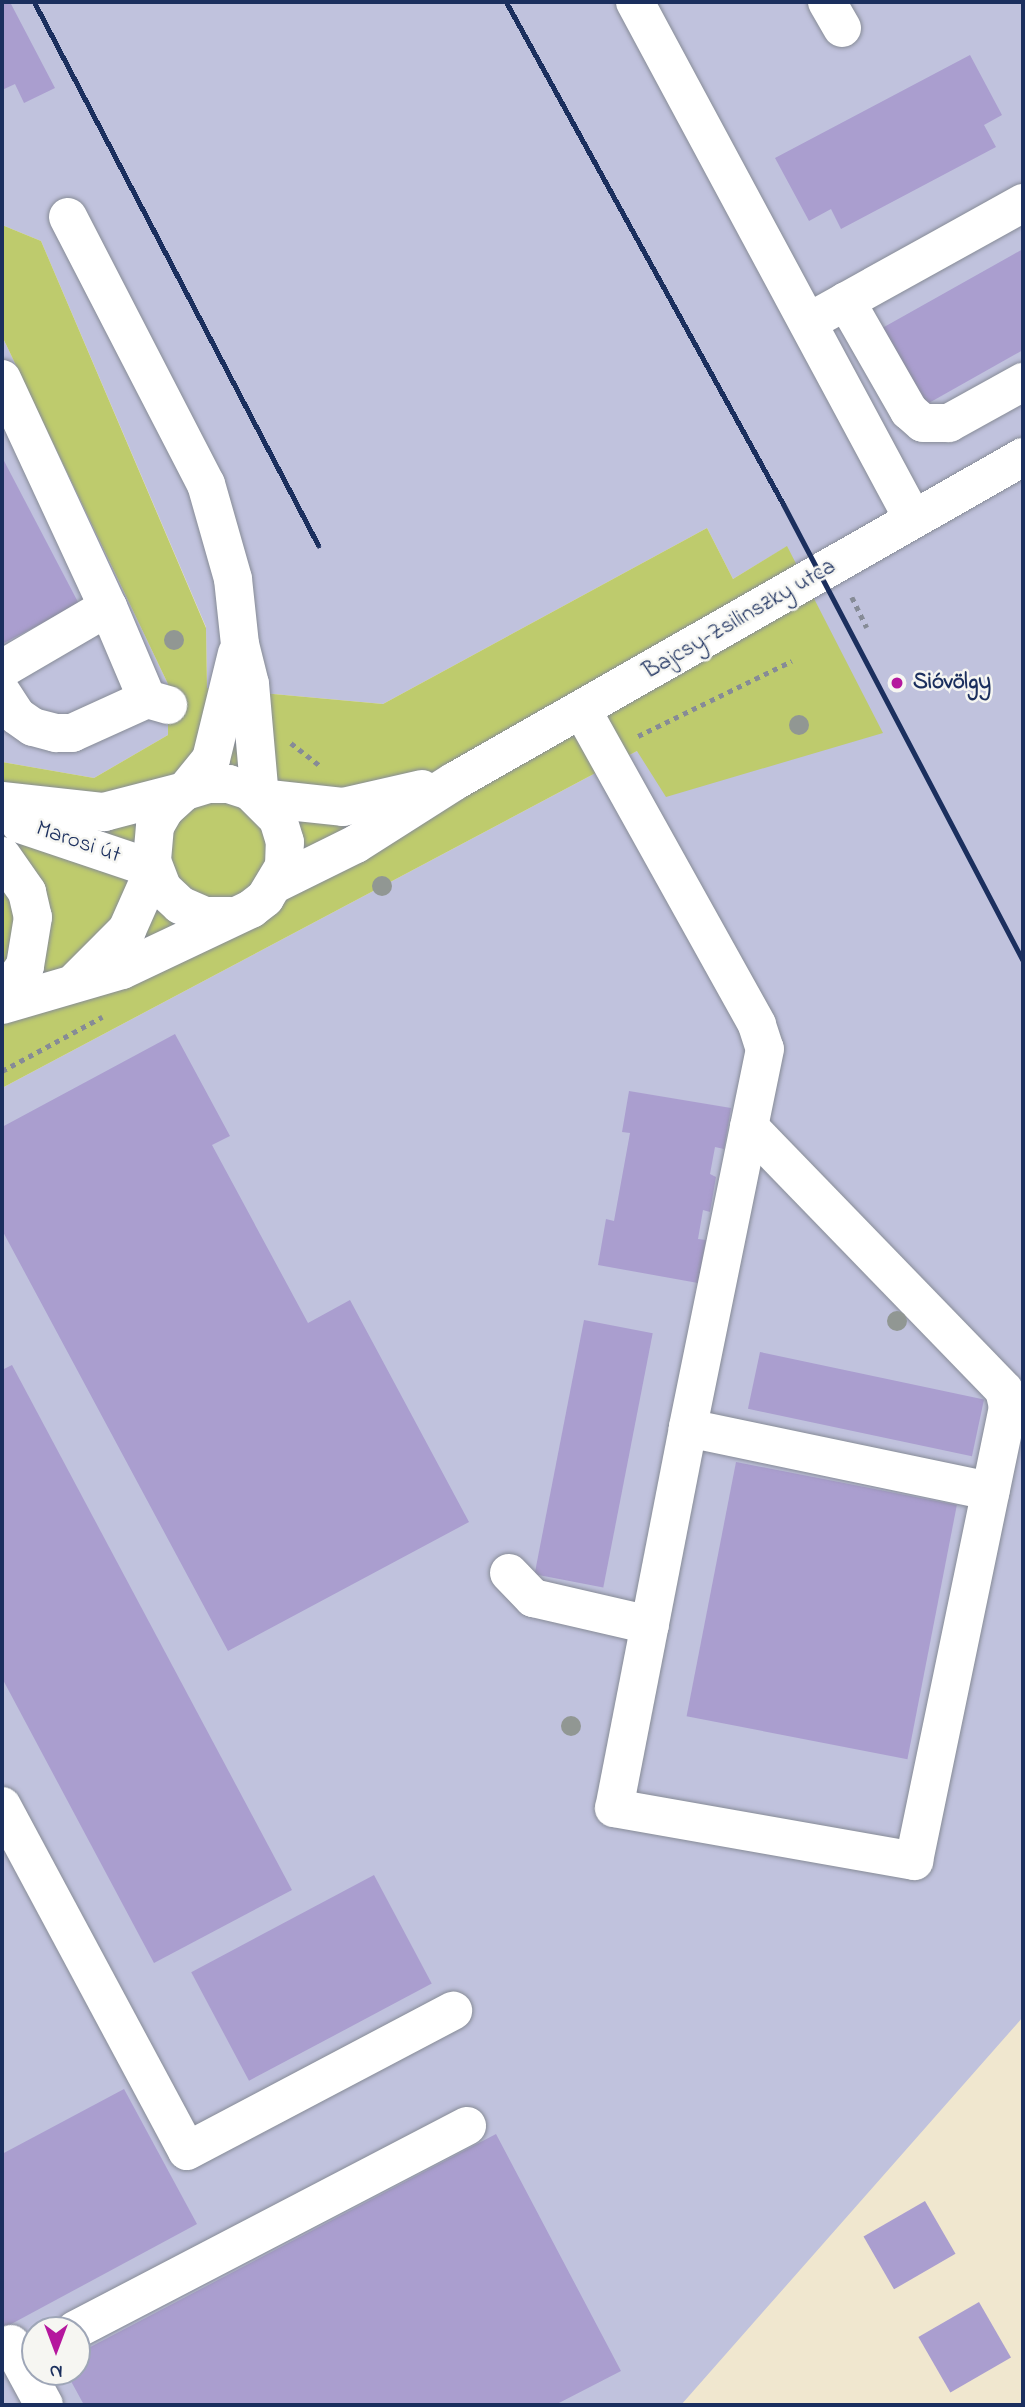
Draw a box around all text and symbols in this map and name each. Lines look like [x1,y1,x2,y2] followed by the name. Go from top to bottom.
[639,554,841,686] street label: Bajcsy-Zsilinszky utca
[913,669,991,697] place label: Sióvölgy
[887,673,907,693] marker: Sióvölgy
[32,816,124,870] street label: Marosi út
[21,2316,91,2386] north arrow
[50,2357,62,2384] text: N

